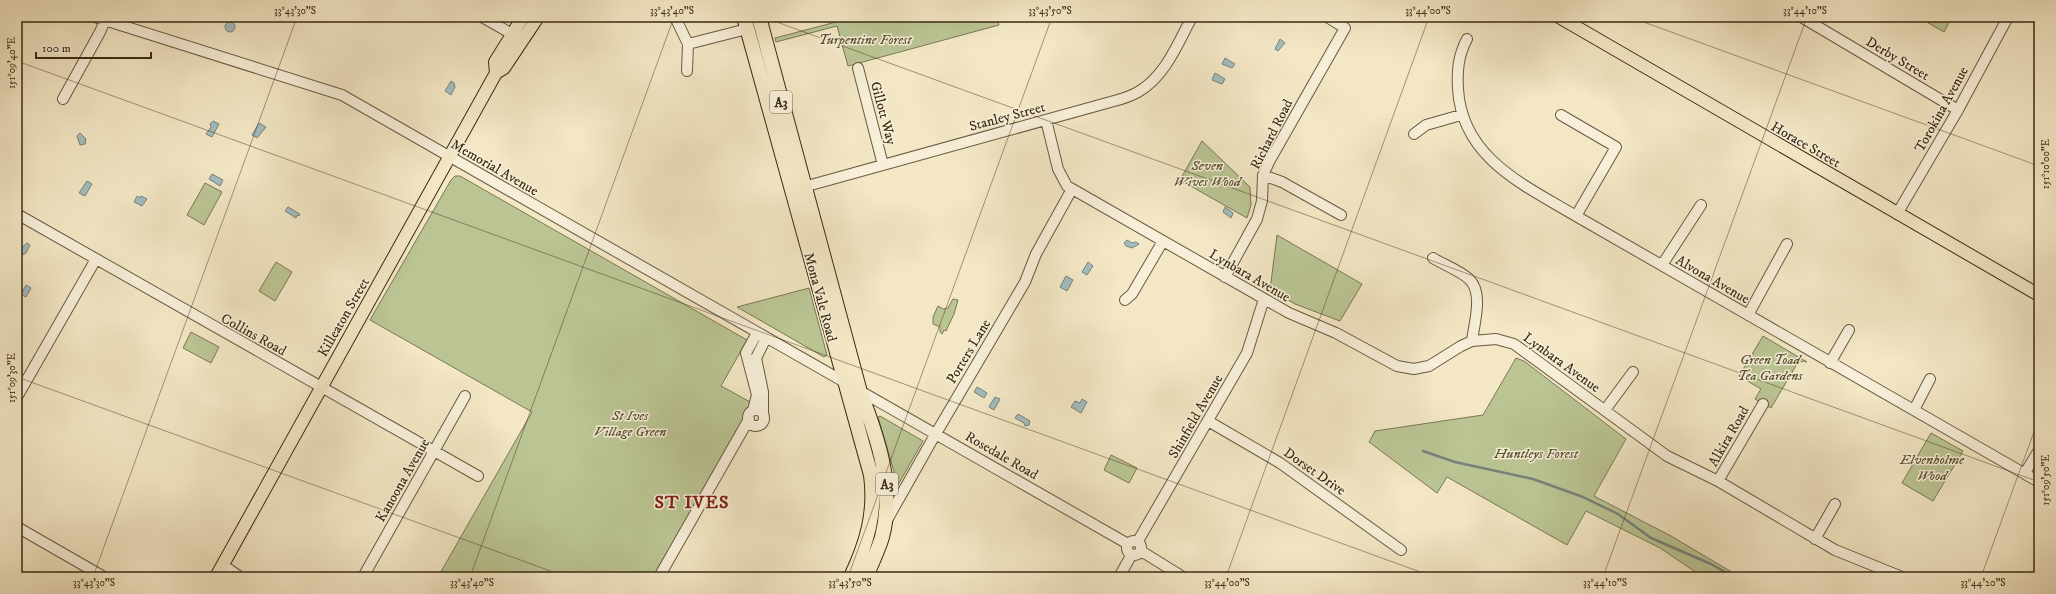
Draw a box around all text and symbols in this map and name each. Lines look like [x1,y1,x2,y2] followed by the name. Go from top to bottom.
[274,5,316,17] text: 33°43'30"S
[650,5,694,17] text: 33°43'40"S
[1028,5,1072,17] text: 33°43'50"S
[1405,5,1451,17] text: 33°44'00"S
[1783,5,1827,17] text: 33°44'10"S
[818,31,913,49] park label: Turpentine Forest
[1863,33,1933,85] street label: Derby Street
[36,34,151,60] scale bar
[6,37,18,89] text: 151°09'40"E
[42,41,71,56] text: 100 m
[1911,63,1973,155] street label: Torokina Avenue
[866,80,900,147] street label: Gillott Way
[770,91,792,113] road number: A3
[1247,96,1297,173] street label: Richard Road
[967,98,1048,136] street label: Stanley Street
[1767,118,1844,172] street label: Horace Street
[448,136,542,200] street label: Memorial Avenue
[2040,139,2052,189] text: 151°10'00"E
[1173,157,1243,191] park label: Seven Wives Wood
[1206,245,1294,306] street label: Lynbara Avenue
[799,251,841,344] street label: Mona Vale Road
[1672,251,1753,308] street label: Alvona Avenue
[314,274,374,360] street label: Killeaton Street
[218,310,289,360] street label: Collins Road
[943,316,995,387] street label: Porters Lane
[1519,329,1604,397] street label: Lynbara Avenue
[1737,351,1803,385] park label: Green Toad Tea Gardens
[6,353,18,403] text: 151°09'30"E
[1165,371,1227,462] street label: Shinfield Avenue
[1704,403,1753,470] street label: Alkira Road
[594,407,666,441] park label: St Ives Village Green
[962,428,1041,484] street label: Rosedale Road
[372,435,434,525] street label: Kanoona Avenue
[1280,444,1349,500] street label: Dorset Drive
[1493,445,1580,463] park label: Huntleys Forest
[1899,451,1965,485] park label: Elvenholme Wood
[2040,455,2052,505] text: 151°09'50"E
[876,473,898,495] road number: A3
[655,492,729,514] district label: ST IVES
[73,577,115,589] text: 33°43'30"S
[450,577,494,589] text: 33°43'40"S
[828,577,872,589] text: 33°43'50"S
[1204,577,1250,589] text: 33°44'00"S
[1583,577,1627,589] text: 33°44'10"S
[1960,577,2006,589] text: 33°44'20"S

